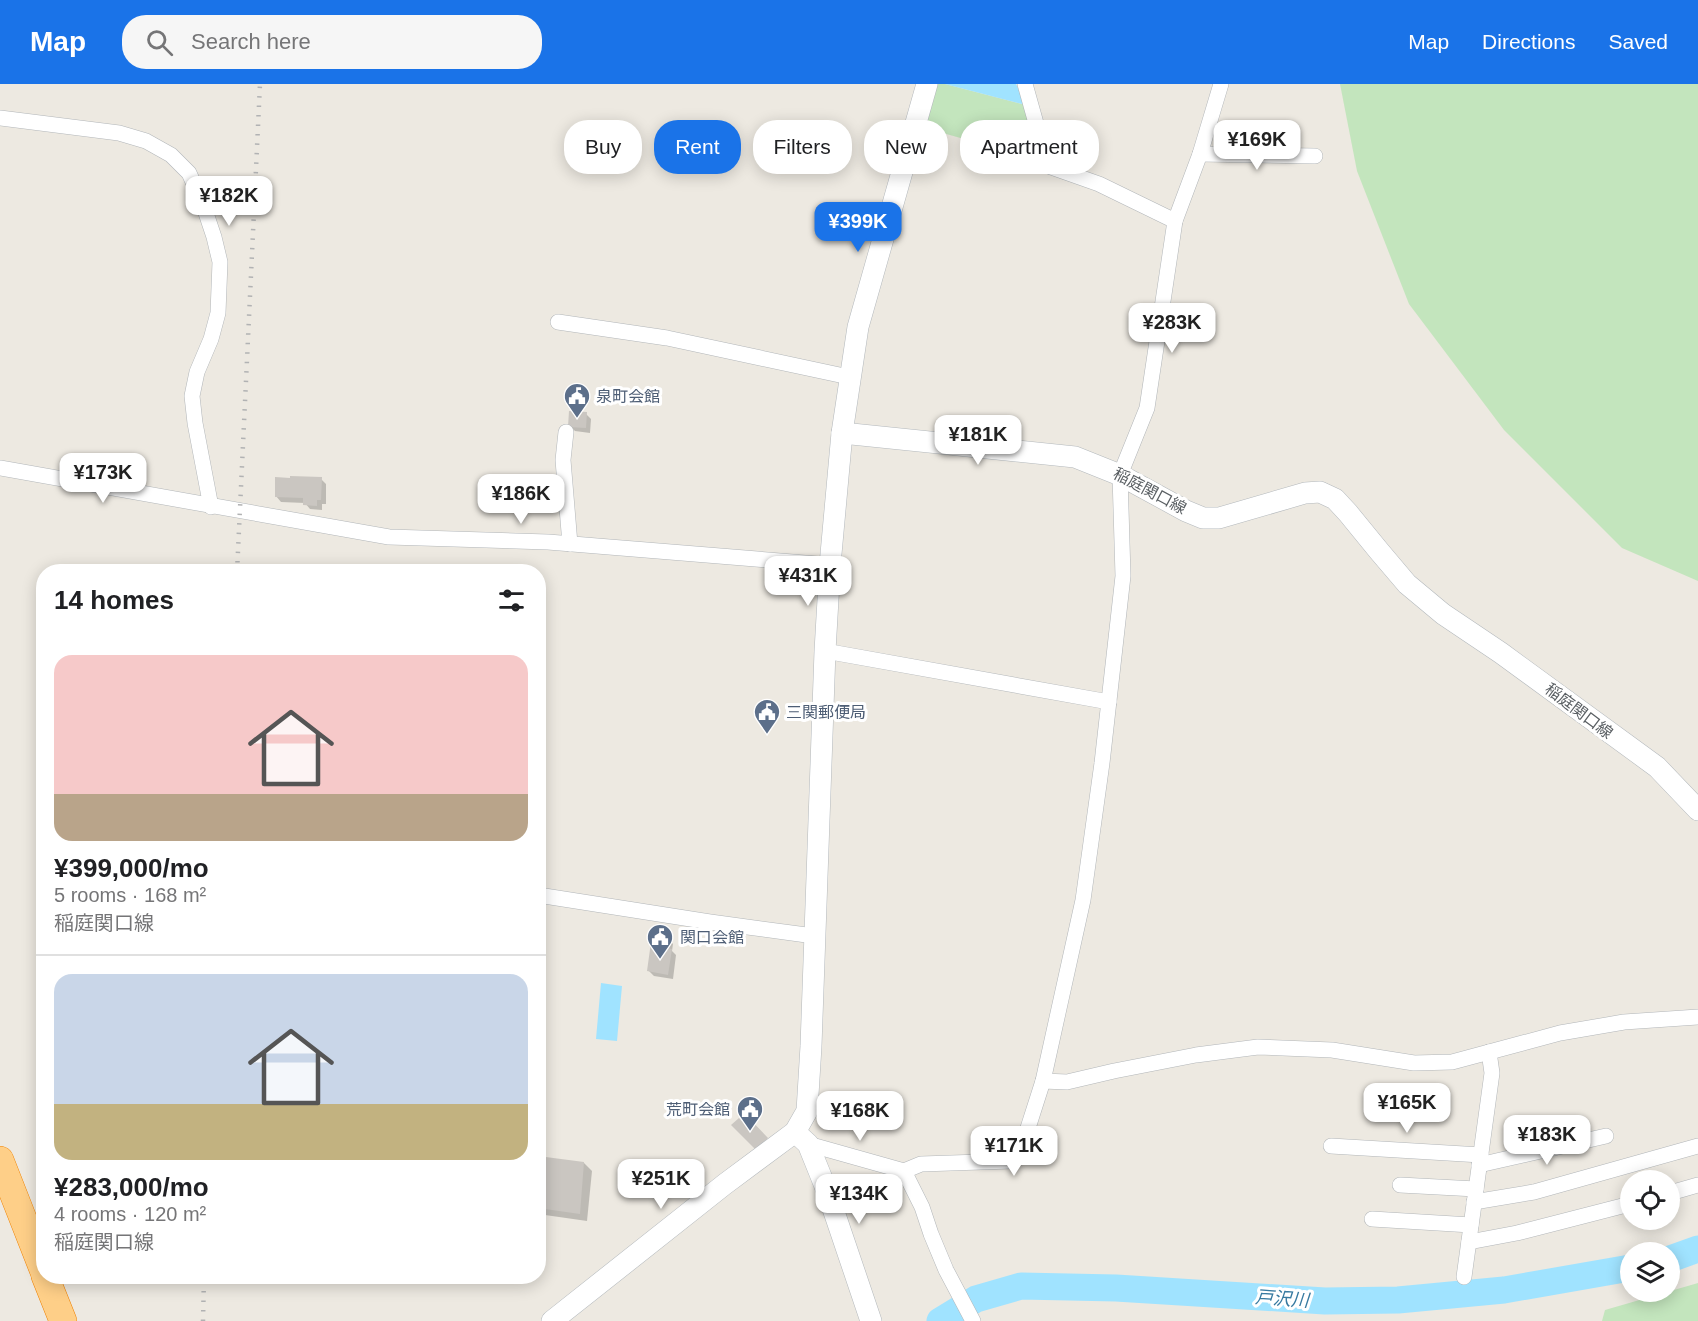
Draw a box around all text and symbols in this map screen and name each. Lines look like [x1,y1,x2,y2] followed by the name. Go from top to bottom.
[122,15,542,69] search box
[30,26,86,57] text: Map
[143,26,176,59] icon: search
[191,29,311,54] text: Search here
[1408,30,1449,53] text: Map
[1482,30,1575,53] text: Directions
[1608,30,1668,53] text: Saved
[564,120,642,174] chip: Buy
[654,120,741,174] chip: Rent
[753,120,852,174] chip: Filters
[864,120,948,174] chip: New
[960,120,1099,174] chip: Apartment
[1215,120,1299,171] pin: ¥169K
[1228,128,1286,150] text: ¥169K
[187,176,271,227] pin: ¥182K
[200,184,258,206] text: ¥182K
[816,202,900,253] pin: ¥399K
[829,210,887,232] text: ¥399K
[1130,303,1214,354] pin: ¥283K
[1143,311,1201,333] text: ¥283K
[562,381,592,419] public building icon: 泉町会館
[596,388,660,405] place label: 泉町会館
[936,415,1020,466] pin: ¥181K
[949,423,1007,445] text: ¥181K
[61,453,145,504] pin: ¥173K
[74,461,132,483] text: ¥173K
[1111,465,1189,517] street label: 稲庭関口線
[479,474,563,525] pin: ¥186K
[492,482,550,504] text: ¥186K
[766,556,850,607] pin: ¥431K
[779,564,837,586] text: ¥431K
[495,584,528,617] icon: filters
[54,585,174,615] text: 14 homes
[1542,680,1616,742] street label: 稲庭関口線
[237,694,345,802] icon: home
[752,697,782,735] public building icon: 三関郵便局
[786,704,866,721] place label: 三関郵便局
[54,853,209,883] text: ¥399,000/mo
[54,884,206,906] text: 5 rooms · 168 m²
[54,912,154,934] text: 稲庭関口線
[645,922,675,960] public building icon: 関口会館
[680,929,744,946] place label: 関口会館
[237,1013,345,1121] icon: home
[1365,1083,1449,1134] pin: ¥165K
[818,1091,902,1142] pin: ¥168K
[1378,1091,1436,1113] text: ¥165K
[735,1094,765,1132] public building icon: 荒町会館
[831,1099,889,1121] text: ¥168K
[666,1101,730,1118] place label: 荒町会館
[1505,1115,1589,1166] pin: ¥183K
[1518,1123,1576,1145] text: ¥183K
[972,1126,1056,1177] pin: ¥171K
[985,1134,1043,1156] text: ¥171K
[619,1159,703,1210] pin: ¥251K
[632,1167,690,1189] text: ¥251K
[1620,1170,1680,1302] map controls
[1620,1170,1680,1230] button: locate
[54,1172,209,1202] text: ¥283,000/mo
[817,1174,901,1225] pin: ¥134K
[830,1182,888,1204] text: ¥134K
[54,1203,206,1225] text: 4 rooms · 120 m²
[54,1231,154,1253] text: 稲庭関口線
[1620,1242,1680,1302] button: layers
[1254,1287,1312,1311] water label: 戸沢川

